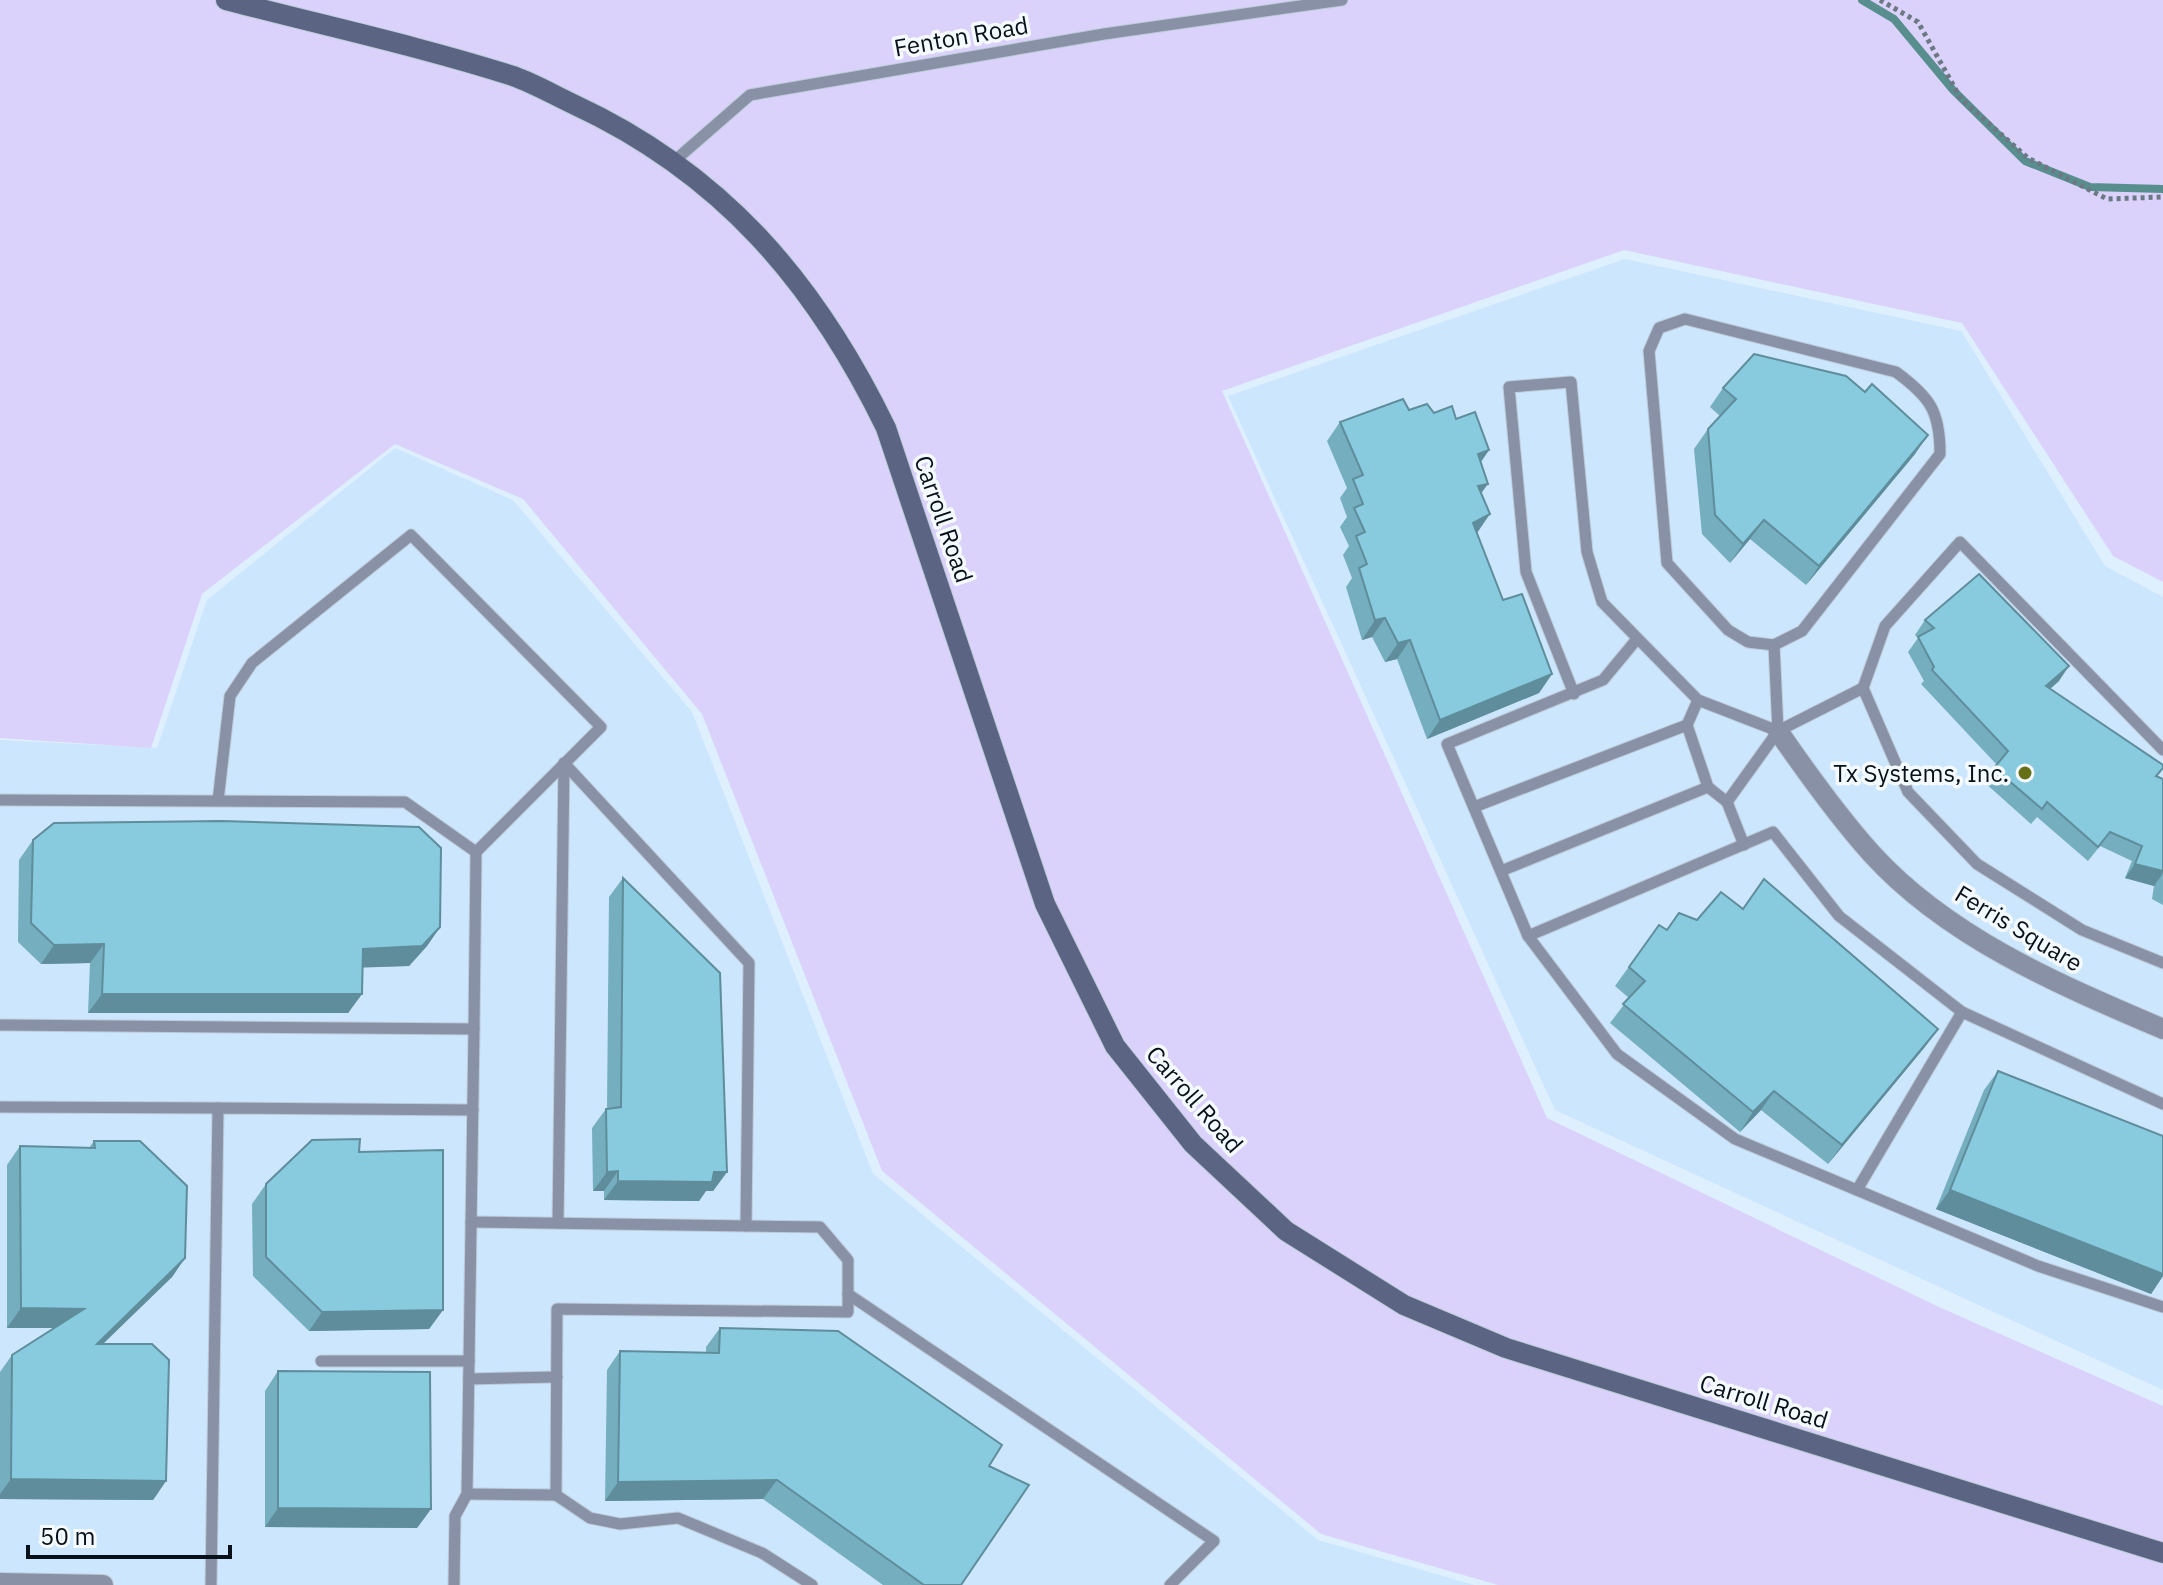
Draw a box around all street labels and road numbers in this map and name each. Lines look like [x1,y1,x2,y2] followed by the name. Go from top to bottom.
[891,8,1031,64] street label: Fenton Road
[907,451,981,587] street label: Carroll Road
[1949,877,2089,979] street label: Ferris Square
[1139,1039,1251,1159] street label: Carroll Road
[1696,1366,1832,1436] street label: Carroll Road

